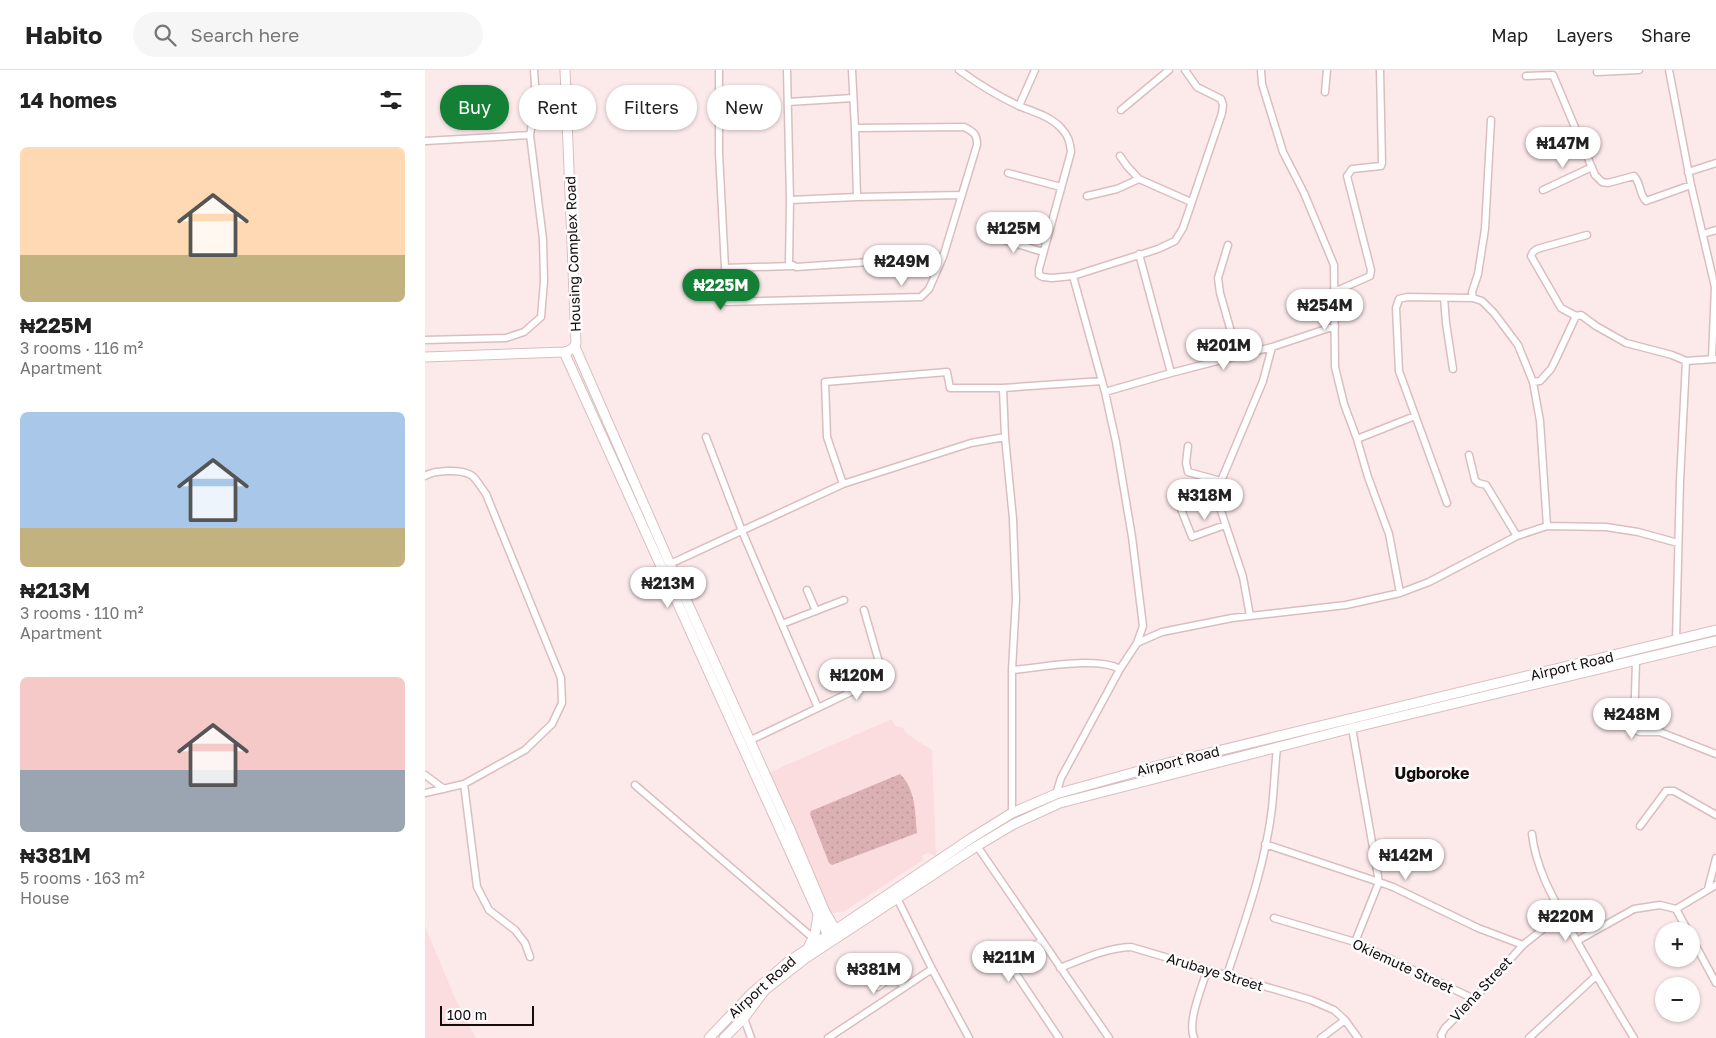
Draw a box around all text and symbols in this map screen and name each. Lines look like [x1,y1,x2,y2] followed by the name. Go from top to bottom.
[133,12,483,57] search box
[25,20,103,49] text: Habito
[151,21,179,49] icon: search
[191,23,299,46] text: Search here
[1491,24,1528,46] text: Map
[1556,24,1613,46] text: Layers
[1641,24,1691,46] text: Share
[440,85,509,130] chip: Buy
[519,85,596,130] chip: Rent
[606,85,697,130] chip: Filters
[707,85,781,130] chip: New
[377,86,405,114] icon: filters
[20,87,117,113] text: 14 homes
[1528,126,1598,169] pin: ₦147M
[1537,133,1589,153] text: ₦147M
[561,176,584,332] street label: Housing Complex Road
[168,180,258,270] icon: home
[979,212,1049,254] pin: ₦125M
[987,218,1041,238] text: ₦125M
[867,244,937,287] pin: ₦249M
[874,251,930,271] text: ₦249M
[686,268,756,311] pin: ₦225M
[693,275,749,295] text: ₦225M
[1290,288,1360,331] pin: ₦254M
[1297,295,1353,315] text: ₦254M
[20,312,92,338] text: ₦225M
[1189,328,1259,371] pin: ₦201M
[1197,335,1251,355] text: ₦201M
[20,338,143,358] text: 3 rooms · 116 m²
[20,358,102,378] text: Apartment
[168,445,258,535] icon: home
[1170,478,1240,521] pin: ₦318M
[1178,485,1232,505] text: ₦318M
[633,566,703,609] pin: ₦213M
[641,573,695,593] text: ₦213M
[20,577,90,603] text: ₦213M
[20,603,143,623] text: 3 rooms · 110 m²
[20,623,102,643] text: Apartment
[1529,648,1615,683] street label: Airport Road
[822,658,892,701] pin: ₦120M
[830,665,884,685] text: ₦120M
[1597,698,1667,740] pin: ₦248M
[1604,704,1660,724] text: ₦248M
[168,710,258,800] icon: home
[1135,742,1221,779] street label: Airport Road
[1395,763,1469,783] district label: Ugboroke
[1371,838,1441,881] pin: ₦142M
[20,842,91,868] text: ₦381M
[1379,845,1433,865] text: ₦142M
[20,868,145,888] text: 5 rooms · 163 m²
[20,888,69,908] text: House
[1531,900,1601,942] pin: ₦220M
[1538,906,1594,926] text: ₦220M
[1655,922,1700,1022] map controls
[1655,922,1700,967] button: +
[1350,935,1457,996] street label: Okiemute Street
[974,940,1044,983] pin: ₦211M
[983,947,1035,967] text: ₦211M
[1165,949,1266,994] street label: Arubaye Street
[724,952,799,1021] street label: Airport Road
[839,952,909,995] pin: ₦381M
[1446,953,1515,1025] street label: Viena Street
[847,959,901,979] text: ₦381M
[1655,977,1700,1022] button: −
[440,1003,534,1026] scale bar
[447,1006,487,1023] text: 100 m

